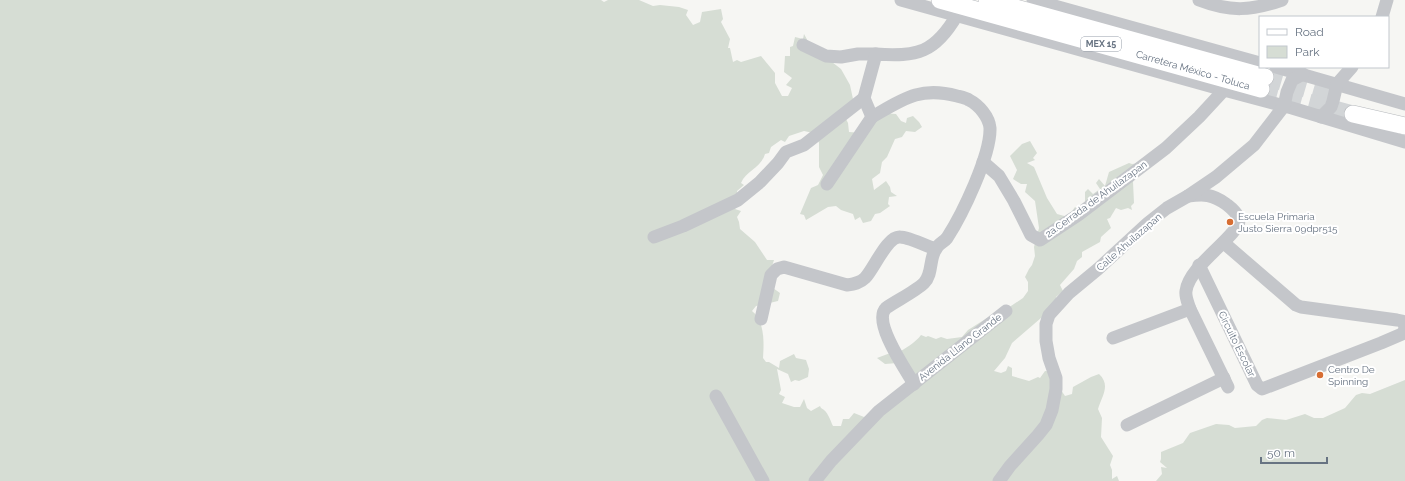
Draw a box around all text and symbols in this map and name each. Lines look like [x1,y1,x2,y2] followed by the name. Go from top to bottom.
[1259,16,1389,68] legend
[1295,25,1324,39] text: Road
[1081,37,1121,51] road number: MEX 15
[1295,45,1320,59] text: Park
[1135,48,1251,92] street label: Carretera México - Toluca
[1043,158,1149,240] street label: 2a.Cerrada de Ahuilazapan
[1094,211,1164,273] street label: Calle Ahuilazapan
[1238,211,1338,234] place label: Escuela Primaria Justo Sierra 09dpr515
[1225,217,1235,227] marker: Escuela Primaria Justo Sierra 09dpr515
[1216,309,1258,379] street label: Circuito Escolar
[916,311,1004,383] street label: Avenida Llano Grande
[1328,364,1375,387] place label: Centro De Spinning
[1315,370,1325,380] marker: Centro De Spinning
[1261,439,1327,465] scale bar
[1267,446,1295,460] text: 50 m

